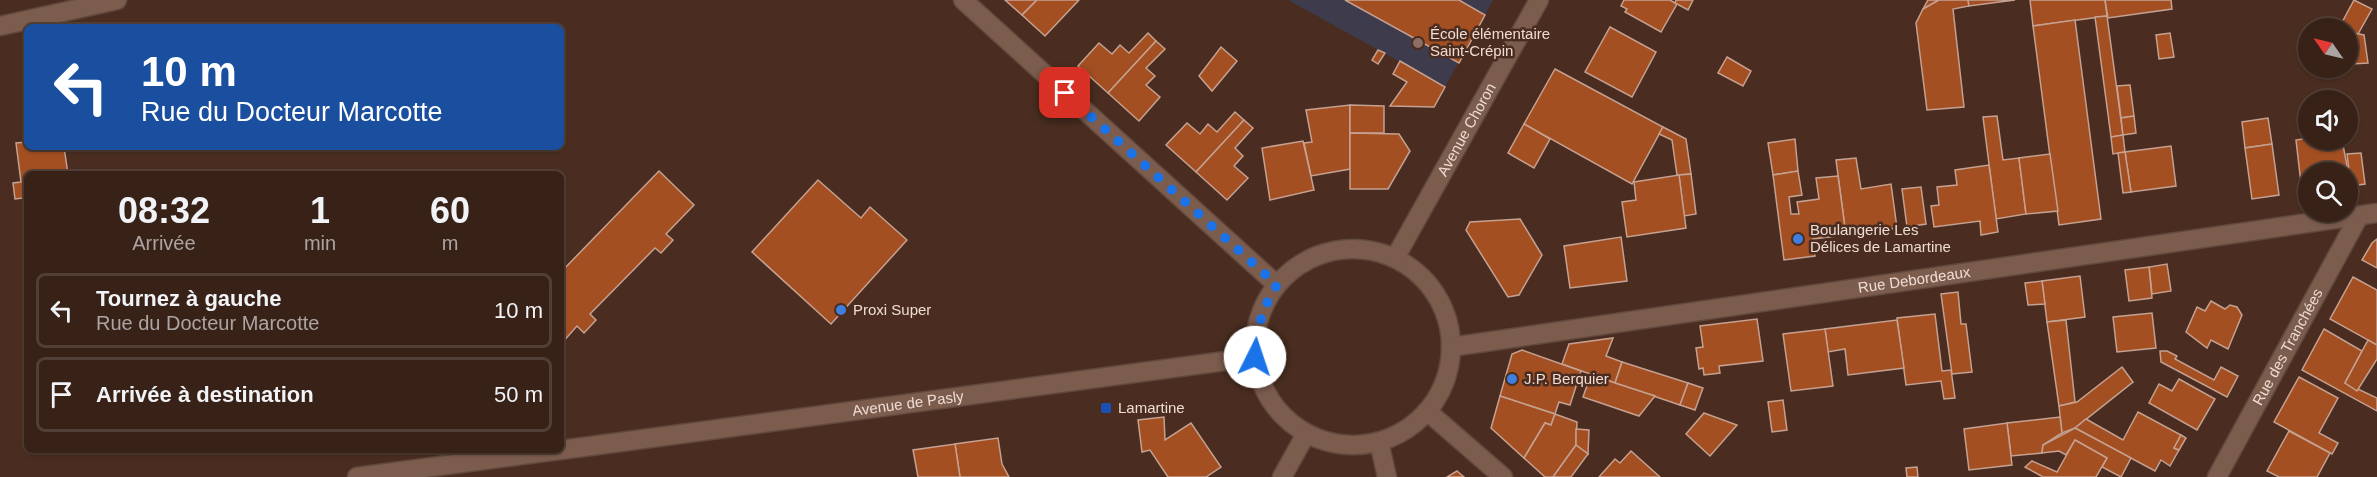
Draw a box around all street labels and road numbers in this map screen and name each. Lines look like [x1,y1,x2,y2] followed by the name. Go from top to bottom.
[1433,80,1499,179] street label: Avenue Choron
[1857,263,1972,296] street label: Rue Debordeaux
[2249,286,2326,408] street label: Rue des Tranchées
[851,387,965,419] street label: Avenue de Pasly

